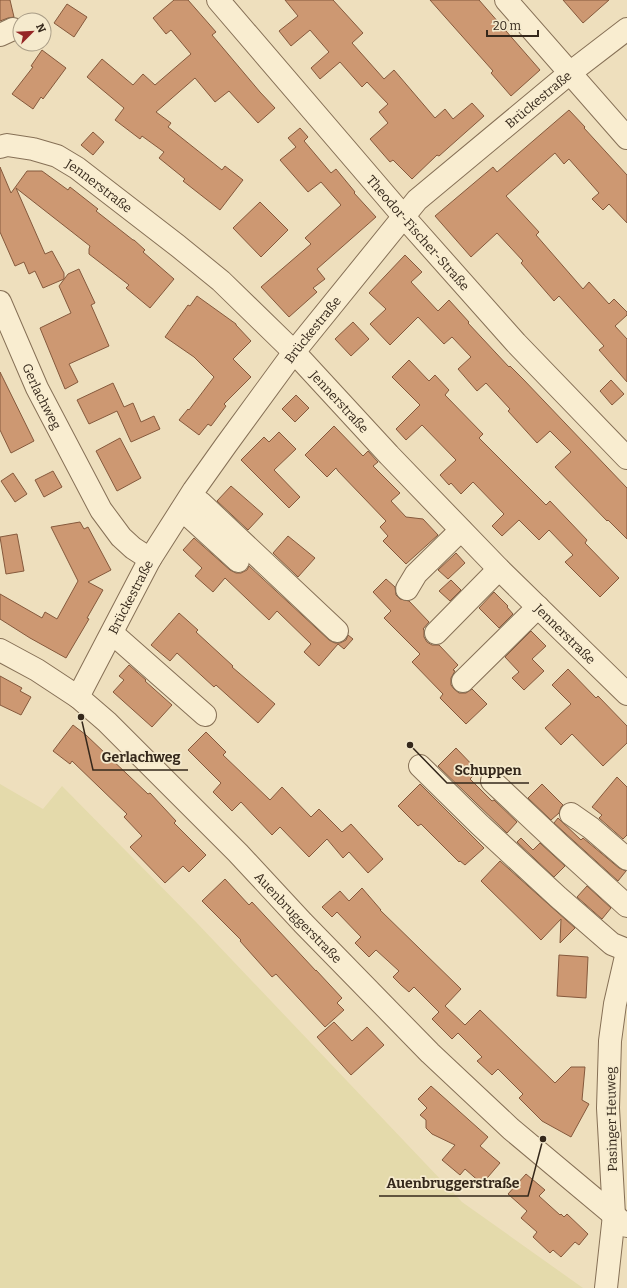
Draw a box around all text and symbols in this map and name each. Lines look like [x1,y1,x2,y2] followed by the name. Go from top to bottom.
[12,12,52,52] north arrow
[487,12,538,38] scale bar
[493,19,522,33] text: 20 m
[33,22,49,35] text: N
[502,68,575,131] street label: Brückestraße
[62,156,135,216] street label: Jennerstraße
[364,172,472,293] street label: Theodor-Fischer-Straße
[282,293,344,366] street label: Brückestraße
[19,361,64,432] street label: Gerlachweg
[306,367,372,436] street label: Jennerstraße
[105,558,156,637] street label: Brückestraße
[531,600,599,667] street label: Jennerstraße
[93,744,188,770] callout: Gerlachweg
[101,749,181,766] text: Gerlachweg
[447,757,529,783] callout: Schuppen
[455,762,521,779] text: Schuppen
[252,869,345,966] street label: Auenbruggerstraße
[603,1066,620,1172] street label: Pasinger Heuweg
[379,1170,528,1196] callout: Auenbruggerstraße
[387,1175,520,1192] text: Auenbruggerstraße

